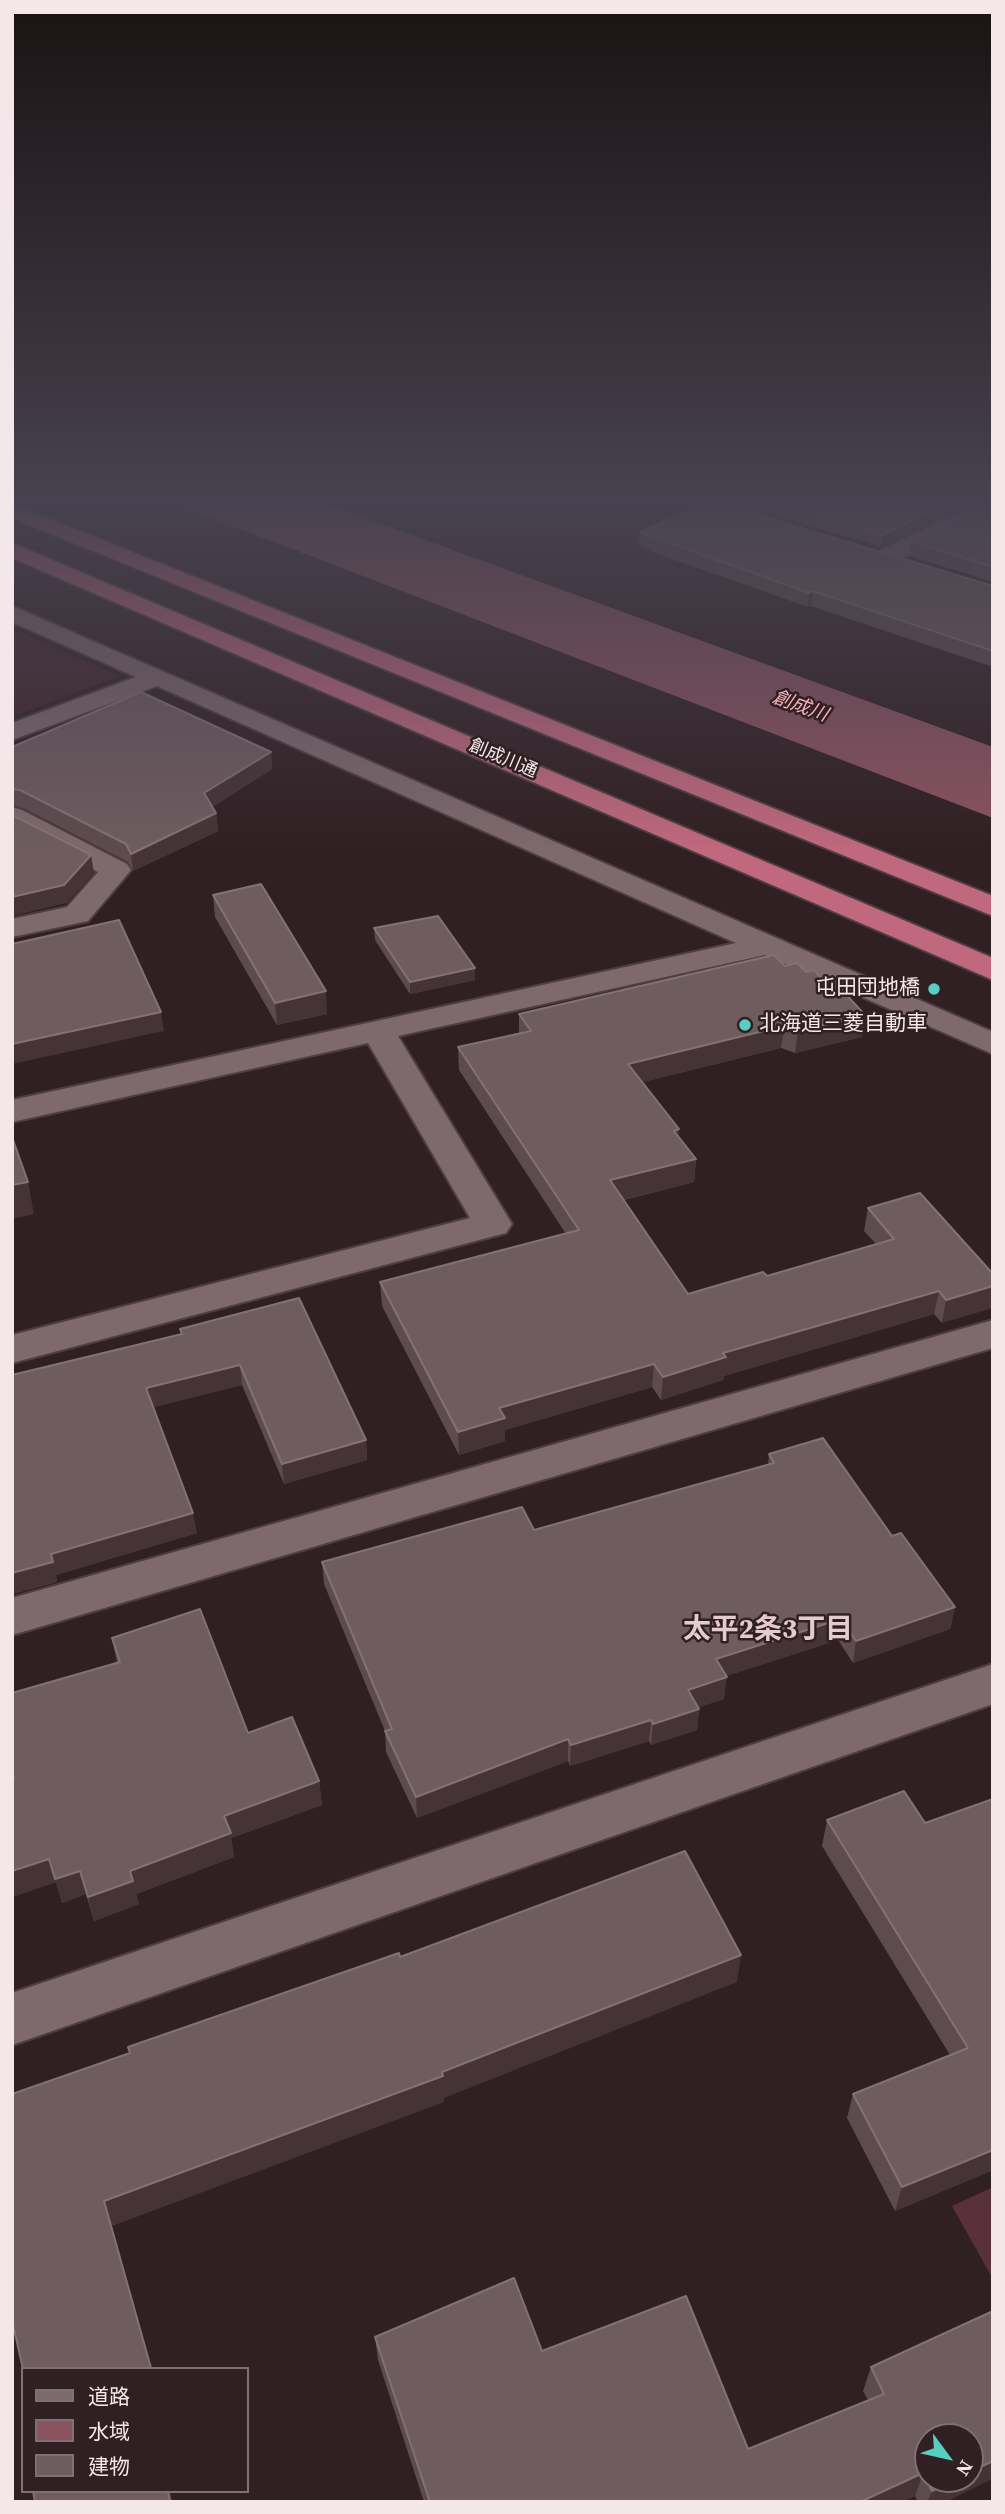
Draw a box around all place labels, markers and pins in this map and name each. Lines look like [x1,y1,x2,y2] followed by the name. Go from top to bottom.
[815,976,920,1002] place label: 屯田団地橋
[926,981,942,997] marker: 屯田団地橋
[759,1012,927,1038] place label: 北海道三菱自動車
[737,1017,753,1033] marker: 北海道三菱自動車

